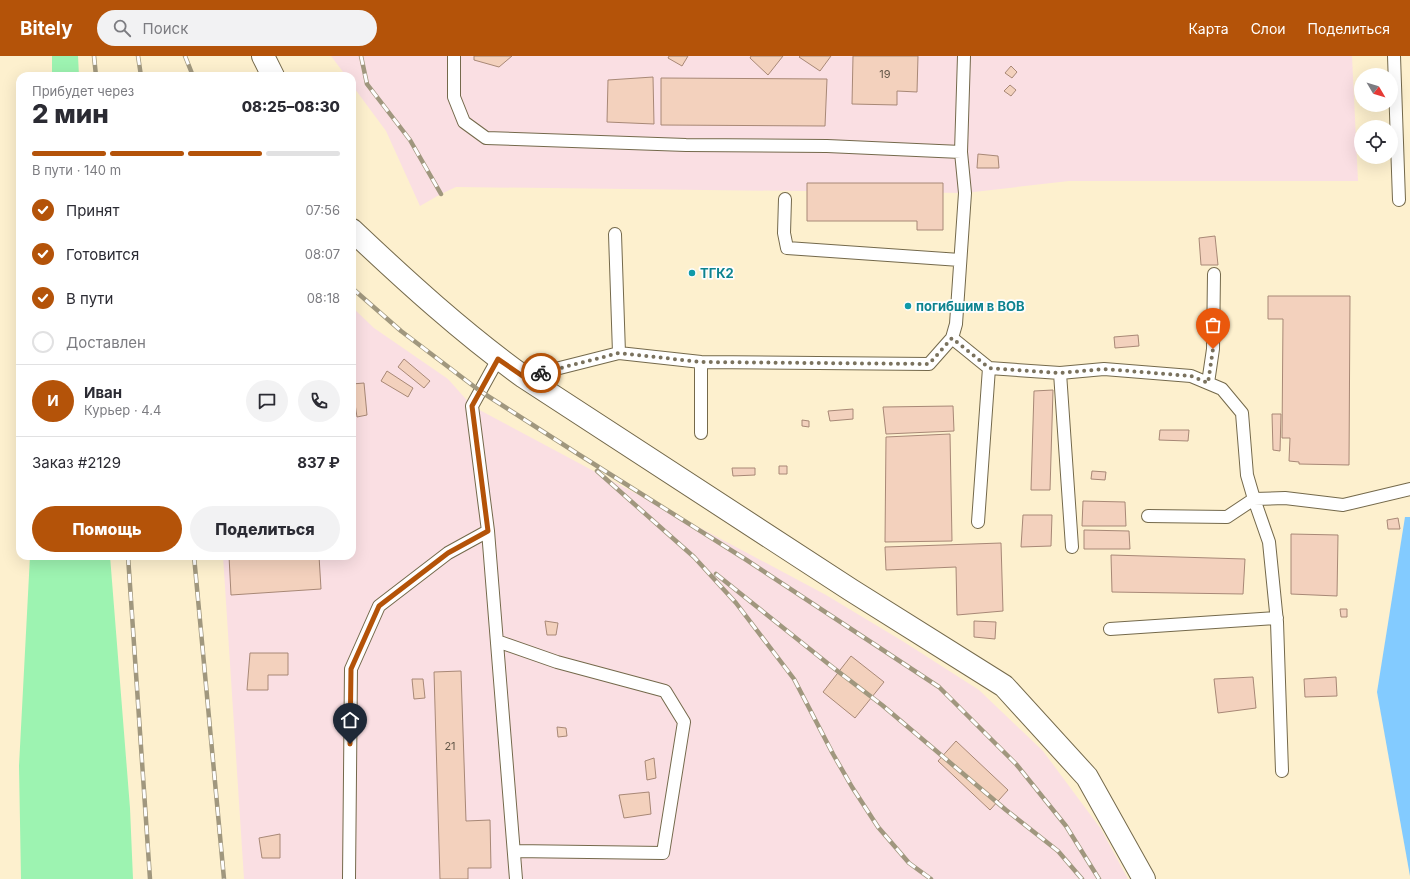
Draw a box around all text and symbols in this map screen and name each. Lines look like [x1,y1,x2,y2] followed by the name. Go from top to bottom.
[97,10,377,46] search box
[20,17,73,40] text: Bitely
[111,17,133,39] icon: search
[143,19,188,38] text: Поиск
[1188,20,1229,37] text: Карта
[1251,20,1286,37] text: Слои
[1308,20,1390,37] text: Поделиться
[879,67,891,81] house number: 19
[1354,68,1398,112] north arrow
[1354,68,1398,164] map controls
[32,83,134,99] text: Прибудет через
[242,97,340,116] text: 08:25–08:30
[32,98,109,129] text: 2 мин
[1354,120,1398,164] button: locate
[32,162,121,178] text: В пути · 140 m
[32,199,54,221] icon: check
[66,201,119,220] text: Принят
[305,202,340,218] text: 07:56
[32,243,54,265] icon: check
[66,245,139,264] text: Готовится
[305,246,340,262] text: 08:07
[700,265,734,281] place label: ТГК2
[687,268,697,278] marker: ТГК2
[32,287,54,309] icon: check
[66,289,113,308] text: В пути
[307,290,340,306] text: 08:18
[916,298,1025,314] place label: погибшим в ВОВ
[903,301,913,311] marker: погибшим в ВОВ
[1196,308,1230,349] pin
[1202,314,1224,336] icon: bag
[66,333,146,352] text: Доставлен
[521,353,561,393] courier
[530,362,552,384] icon: bike
[246,380,288,422] button: chat
[298,380,340,422] button: phone
[84,383,122,402] text: Иван
[47,391,59,410] text: И
[84,402,161,418] text: Курьер · 4.4
[32,453,121,472] text: Заказ #2129
[297,453,340,472] text: 837 ₽
[32,506,182,552] button: Помощь
[190,506,340,552] button: Поделиться
[333,703,367,744] pin
[339,709,361,731] icon: home
[444,739,456,753] house number: 21

